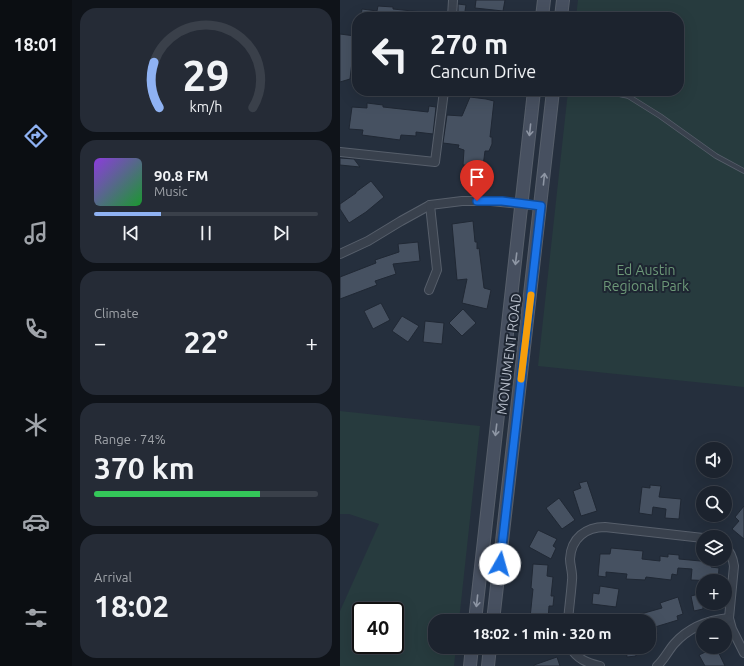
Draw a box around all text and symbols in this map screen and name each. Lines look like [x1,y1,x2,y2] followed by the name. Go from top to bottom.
[364,28,416,80] icon: left
[430,28,508,59] text: 270 m
[13,34,59,54] text: 18:01
[183,52,229,99] text: 29
[430,61,536,81] text: Cancun Drive
[190,98,222,114] text: km/h
[22,122,50,150] icon: directions
[526,123,534,136] one-way arrow
[460,160,494,201] pin
[466,166,488,188] icon: arrive
[154,167,208,184] text: 90.8 FM
[540,173,548,186] one-way arrow
[154,184,188,198] text: Music
[22,219,50,247] icon: music
[120,222,142,244] icon: previous
[195,222,217,244] icon: pause
[270,222,292,244] icon: next
[512,252,519,265] one-way arrow
[603,262,689,294] park label: Ed Austin Regional Park
[494,292,524,416] street label: MONUMENT ROAD
[94,306,139,320] text: Climate
[22,315,50,343] icon: phone
[184,325,228,359] text: 22°
[94,330,106,355] text: −
[306,330,318,355] text: +
[22,411,50,439] icon: climate
[492,423,500,436] one-way arrow
[94,432,166,446] text: Range · 74%
[696,442,732,654] map controls
[696,442,732,478] button: sound
[94,451,195,485] text: 370 km
[696,486,732,522] button: search
[22,508,50,536] icon: car
[696,530,732,566] button: layers
[479,543,521,585] position arrow
[94,570,132,584] text: Arrival
[696,574,732,610] button: +
[94,589,169,623] text: 18:02
[473,594,480,607] one-way arrow
[352,602,404,654] speed limit sign: 40
[22,604,50,632] icon: filters
[696,618,732,654] button: −
[473,625,611,642] text: 18:02 · 1 min · 320 m

